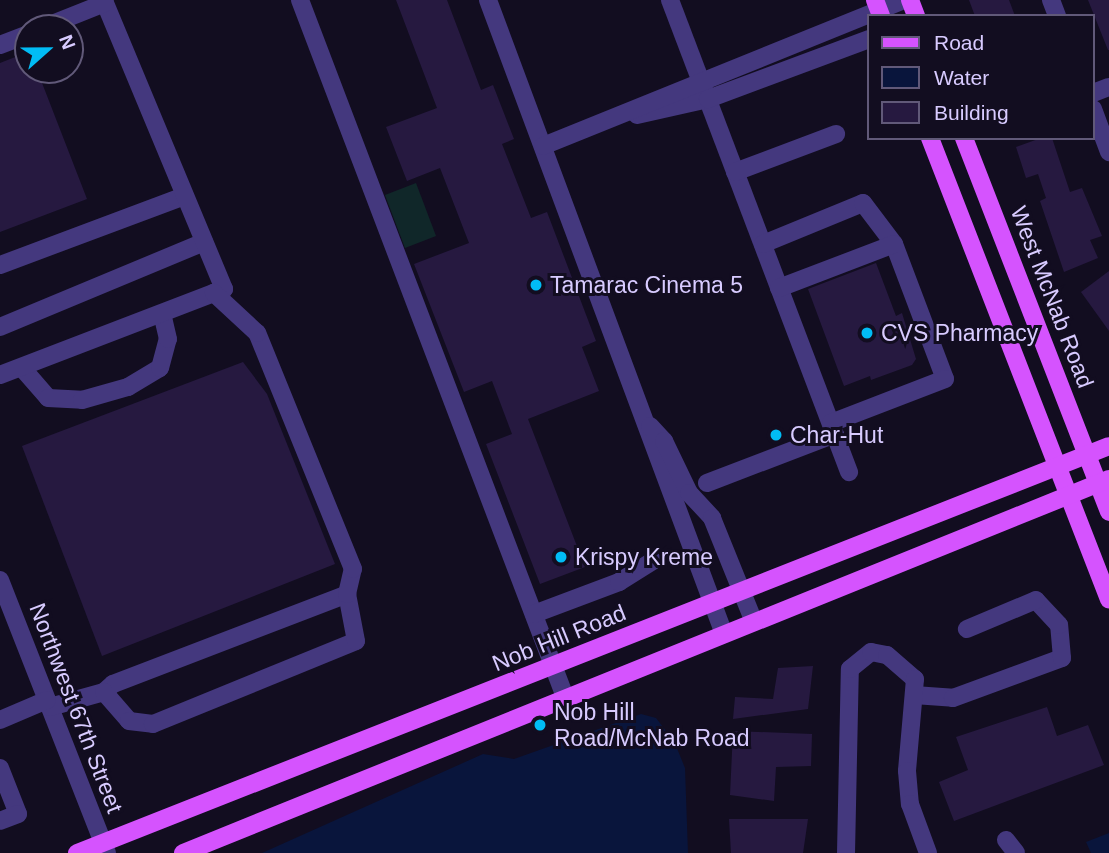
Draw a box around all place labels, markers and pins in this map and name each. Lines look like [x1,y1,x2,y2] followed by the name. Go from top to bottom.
[550,271,743,299] place label: Tamarac Cinema 5
[528,277,544,293] marker: Tamarac Cinema 5
[881,319,1038,347] place label: CVS Pharmacy
[859,325,875,341] marker: CVS Pharmacy
[790,421,883,449] place label: Char-Hut
[768,427,784,443] marker: Char-Hut
[575,543,713,571] place label: Krispy Kreme
[553,549,569,565] marker: Krispy Kreme
[554,698,750,752] place label: Nob Hill Road/McNab Road
[532,717,548,733] marker: Nob Hill Road/McNab Road

